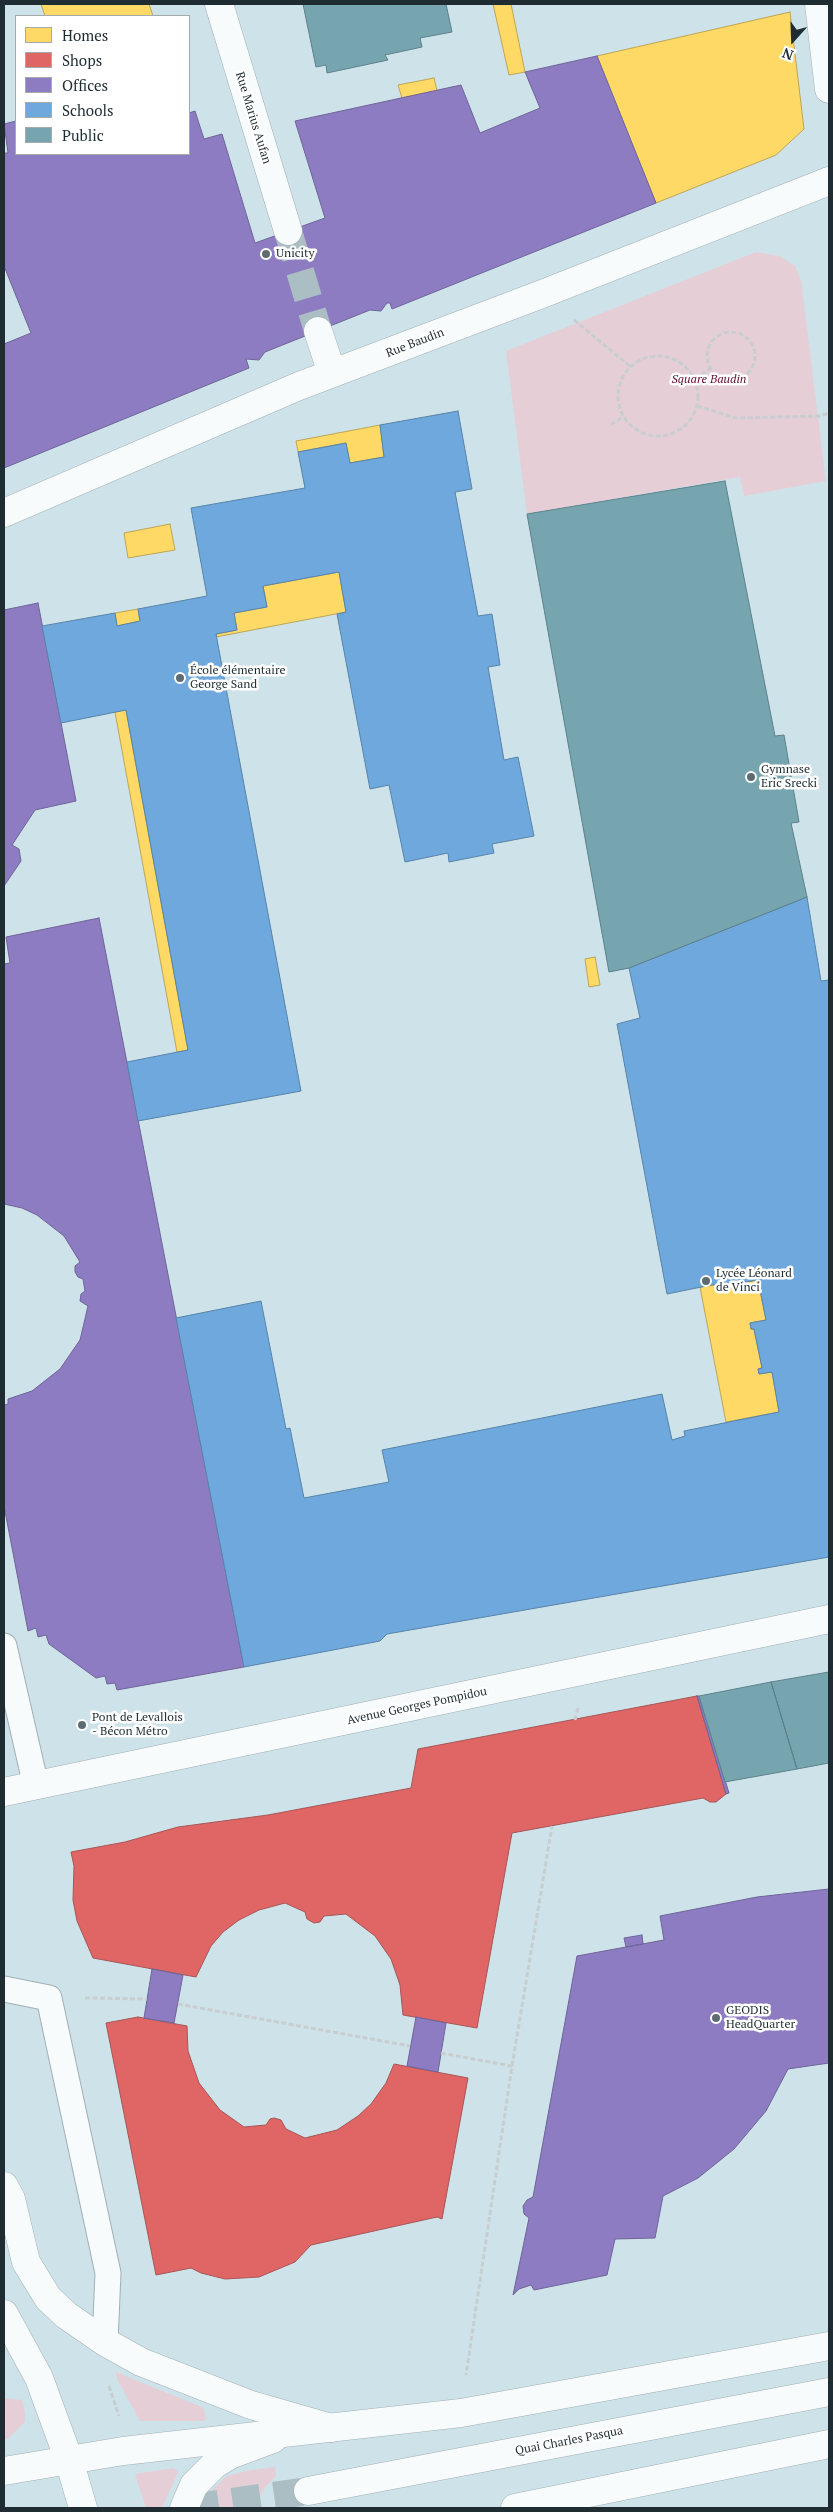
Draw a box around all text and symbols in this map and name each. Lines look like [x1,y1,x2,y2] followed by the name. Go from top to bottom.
[15,15,190,155] legend
[768,15,818,65] north arrow
[62,25,108,45] text: Homes
[779,44,796,65] text: N
[62,50,102,70] text: Shops
[232,70,274,166] street label: Rue Marius Aufan
[62,75,108,95] text: Offices
[62,100,113,120] text: Schools
[62,125,104,145] text: Public
[276,247,315,261] place label: Unicity
[260,248,272,260] marker: Unicity
[384,325,446,361] street label: Rue Baudin
[672,373,746,387] park label: Square Baudin
[190,664,286,692] place label: École élémentaire George Sand
[174,672,186,684] marker: École élémentaire George Sand
[761,763,817,791] place label: Gymnase Eric Srecki
[745,771,757,783] marker: Gymnase Eric Srecki
[716,1267,792,1295] place label: Lycée Léonard de Vinci
[700,1275,712,1287] marker: Lycée Léonard de Vinci
[346,1684,488,1728] street label: Avenue Georges Pompidou
[92,1711,183,1739] place label: Pont de Levallois - Bécon Métro
[76,1719,88,1731] marker: Pont de Levallois - Bécon Métro
[726,2004,795,2032] place label: GEODIS HeadQuarter
[710,2012,722,2024] marker: GEODIS HeadQuarter
[514,2423,624,2459] street label: Quai Charles Pasqua

